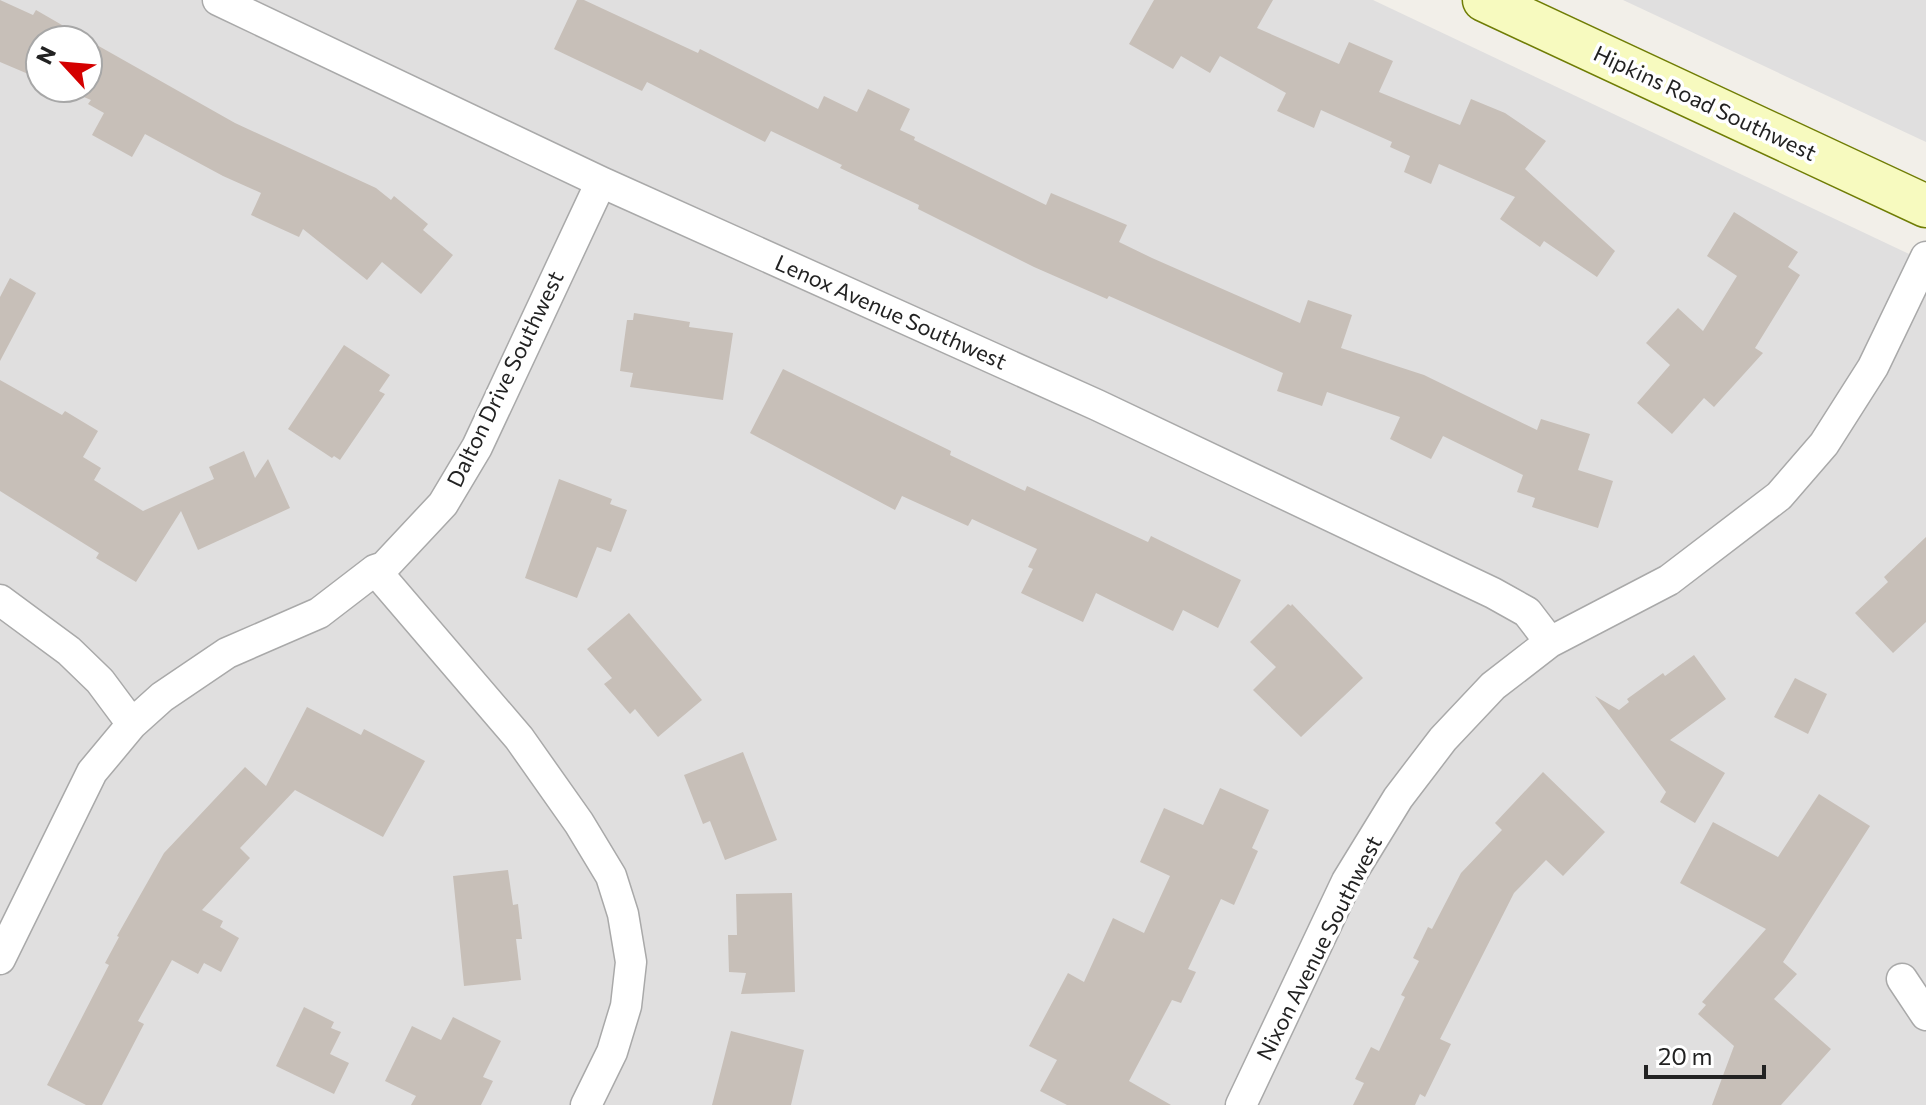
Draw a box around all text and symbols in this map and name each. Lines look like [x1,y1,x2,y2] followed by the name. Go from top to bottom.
[24,24,104,104] north arrow
[1590,39,1821,166] street label: Hipkins Road Southwest
[30,42,61,68] text: N
[771,248,1011,375] street label: Lenox Avenue Southwest
[440,266,569,491] street label: Dalton Drive Southwest
[1250,831,1387,1065] street label: Nixon Avenue Southwest
[1646,1029,1764,1079] scale bar
[1658,1041,1712,1070] text: 20 m

